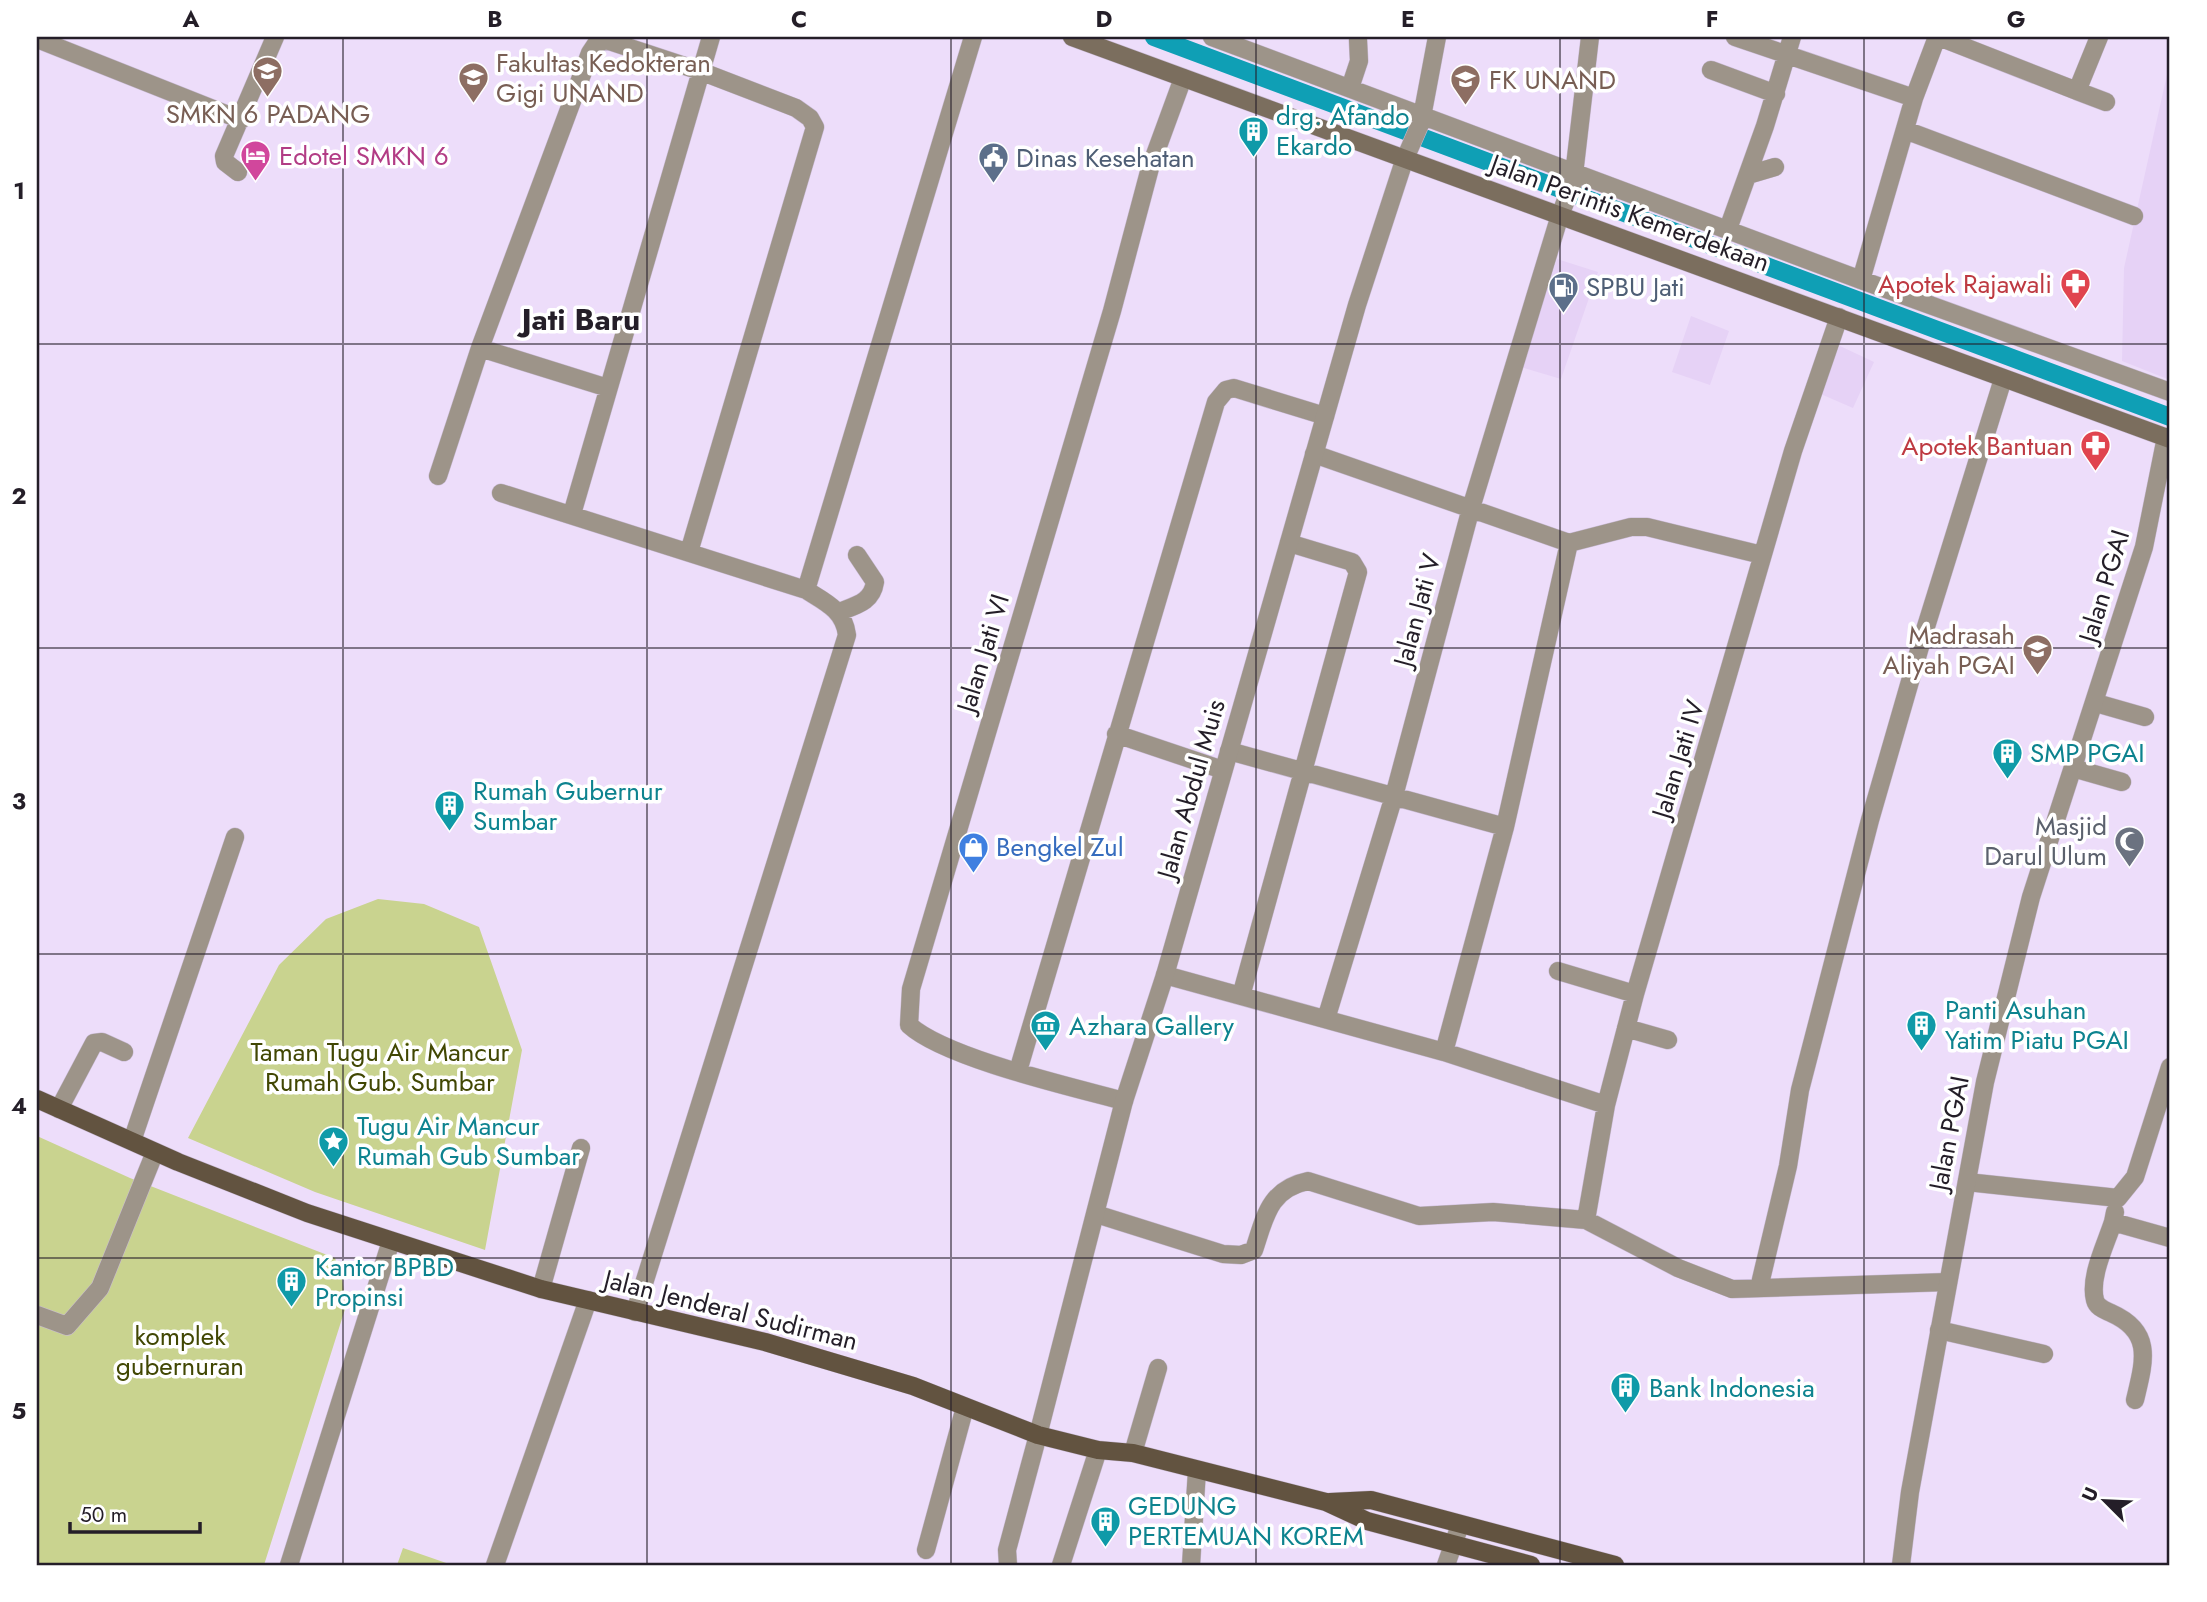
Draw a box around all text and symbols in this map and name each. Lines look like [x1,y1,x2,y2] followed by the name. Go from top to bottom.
[182,2,200,36] text: A
[487,2,503,36] text: B
[791,2,807,36] text: C
[1096,2,1113,36] text: D
[1401,2,1415,36] text: E
[1706,2,1718,36] text: F
[2007,2,2025,36] text: G
[496,44,711,112] place label: Fakultas Kedokteran Gigi UNAND
[251,54,285,98] school or university icon: SMKN 6 PADANG
[456,61,490,105] school or university icon: Fakultas Kedokteran Gigi UNAND
[1489,61,1616,99] place label: FK UNAND
[1449,63,1483,107] school or university icon: FK UNAND
[166,95,370,133] place label: SMKN 6 PADANG
[1276,97,1410,165] place label: drg. Afando Ekardo
[1236,114,1270,158] building icon: drg. Afando Ekardo
[279,137,449,175] place label: Edotel SMKN 6
[239,139,273,183] hotel icon: Edotel SMKN 6
[1016,139,1195,177] place label: Dinas Kesehatan
[976,141,1010,185] public building icon: Dinas Kesehatan
[1482,144,1775,281] street label: Jalan Perintis Kemerdekaan
[13,174,25,208] text: 1
[1878,265,2052,303] place label: Apotek Rajawali
[2058,267,2092,311] pharmacy icon: Apotek Rajawali
[1586,268,1685,306] place label: SPBU Jati
[1546,270,1580,314] fuel station icon: SPBU Jati
[517,298,640,341] district label: Jati Baru
[1901,427,2073,465] place label: Apotek Bantuan
[2079,429,2113,473] pharmacy icon: Apotek Bantuan
[11,479,27,513] text: 2
[2068,525,2139,650] street label: Jalan PGAI
[1383,549,1451,674] street label: Jalan Jati V
[946,589,1019,720] street label: Jalan Jati VI
[1883,616,2015,684] place label: Madrasah Aliyah PGAI
[2021,633,2055,677] school or university icon: Madrasah Aliyah PGAI
[1641,694,1714,826] street label: Jalan Jati IV
[1146,695,1235,886] street label: Jalan Abdul Muis
[2030,734,2145,772] place label: SMP PGAI
[1990,736,2024,780] building icon: SMP PGAI
[473,772,663,840] place label: Rumah Gubernur Sumbar
[12,784,26,818] text: 3
[433,789,467,833] building icon: Rumah Gubernur Sumbar
[1984,807,2107,875] place label: Masjid Darul Ulum
[2113,824,2147,868] mosque icon: Masjid Darul Ulum
[996,828,1124,866] place label: Bengkel Zul
[956,830,990,874] shop icon: Bengkel Zul
[1945,991,2129,1059] place label: Panti Asuhan Yatim Piatu PGAI
[1069,1007,1235,1045] place label: Azhara Gallery
[1905,1008,1939,1052] building icon: Panti Asuhan Yatim Piatu PGAI
[1029,1009,1063,1053] museum icon: Azhara Gallery
[250,1033,510,1101] park label: Taman Tugu Air Mancur Rumah Gub. Sumbar
[1919,1073,1979,1196] street label: Jalan PGAI
[11,1089,27,1123] text: 4
[357,1107,580,1175] place label: Tugu Air Mancur Rumah Gub Sumbar
[317,1124,351,1168] place icon: Tugu Air Mancur Rumah Gub Sumbar
[315,1248,454,1316] place label: Kantor BPBD Propinsi
[597,1259,862,1360] street label: Jalan Jenderal Sudirman
[275,1265,309,1309] building icon: Kantor BPBD Propinsi
[116,1317,244,1385] park label: komplek gubernuran
[1649,1369,1815,1407] place label: Bank Indonesia
[1609,1371,1643,1415] building icon: Bank Indonesia
[12,1394,26,1428] text: 5
[2070,1466,2140,1536] north arrow
[2075,1483,2105,1506] text: U
[1128,1487,1364,1555] place label: GEDUNG PERTEMUAN KOREM
[70,1490,200,1534] scale bar
[80,1500,127,1530] text: 50 m
[1088,1504,1122,1548] building icon: GEDUNG PERTEMUAN KOREM

